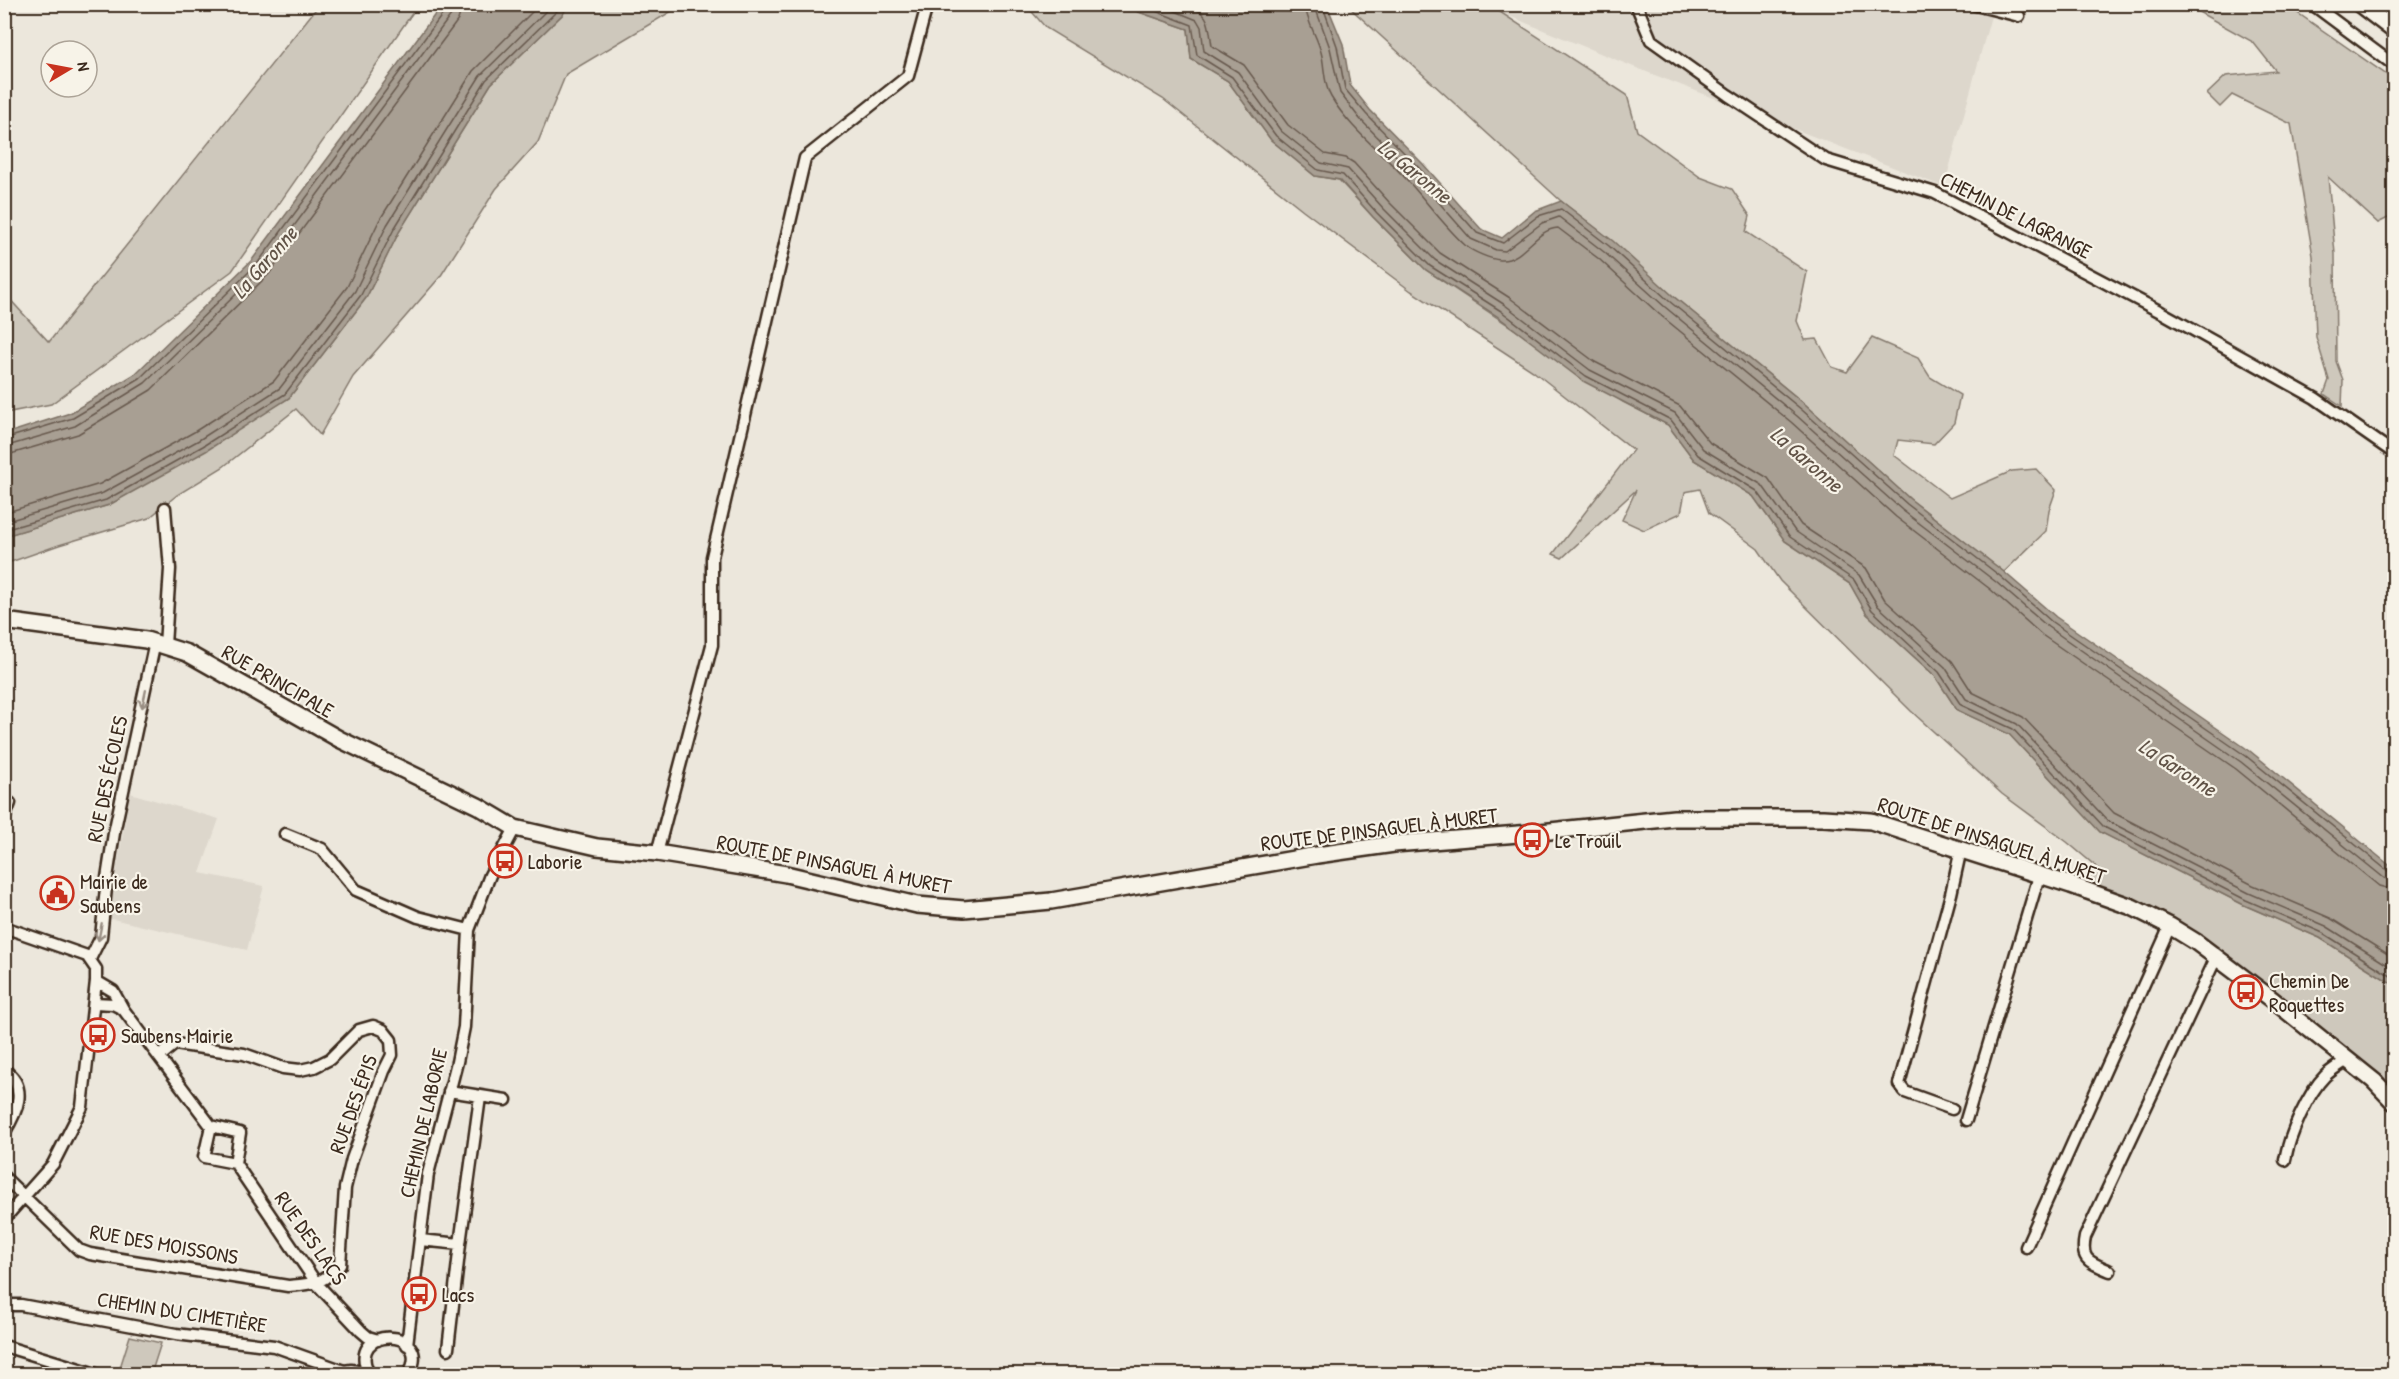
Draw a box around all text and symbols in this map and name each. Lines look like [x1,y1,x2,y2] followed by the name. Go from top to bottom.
[39,39,99,99] north arrow
[72,60,95,73] text: N
[1372,132,1459,211] water label: La Garonne
[1935,164,2097,266] street label: CHEMIN DE LAGRANGE
[224,218,305,305] water label: La Garonne
[1764,419,1851,500] water label: La Garonne
[217,637,339,725] street label: RUE PRINCIPALE
[137,690,149,709] one-way arrow
[79,713,135,845] street label: RUE DES ÉCOLES
[2133,731,2224,804] water label: La Garonne
[1874,789,2111,891] street label: ROUTE DE PINSAGUEL À MURET
[1259,800,1500,858] street label: ROUTE DE PINSAGUEL À MURET
[1514,822,1550,858] bus stop icon: Le Trouil
[1555,826,1621,855] place label: Le Trouil
[714,827,955,901] street label: ROUTE DE PINSAGUEL À MURET
[487,843,523,879] bus stop icon: Laborie
[528,847,582,876] place label: Laborie
[80,867,148,920] place label: Mairie de Saubens
[39,875,75,911] public building icon: Mairie de Saubens
[94,922,105,941] one-way arrow
[2269,966,2349,1019] place label: Chemin De Roquettes
[2228,974,2264,1010] bus stop icon: Chemin De Roquettes
[80,1017,116,1053] bus stop icon: Saubens Mairie
[121,1021,233,1050] place label: Saubens Mairie
[392,1046,454,1200] street label: CHEMIN DE LABORIE
[322,1050,384,1157] street label: RUE DES ÉPIS
[268,1185,354,1291] street label: RUE DES LACS
[88,1217,241,1271] street label: RUE DES MOISSONS
[401,1276,437,1312] bus stop icon: Lacs
[442,1280,474,1309] place label: Lacs
[95,1284,269,1340] street label: CHEMIN DU CIMETIÈRE

